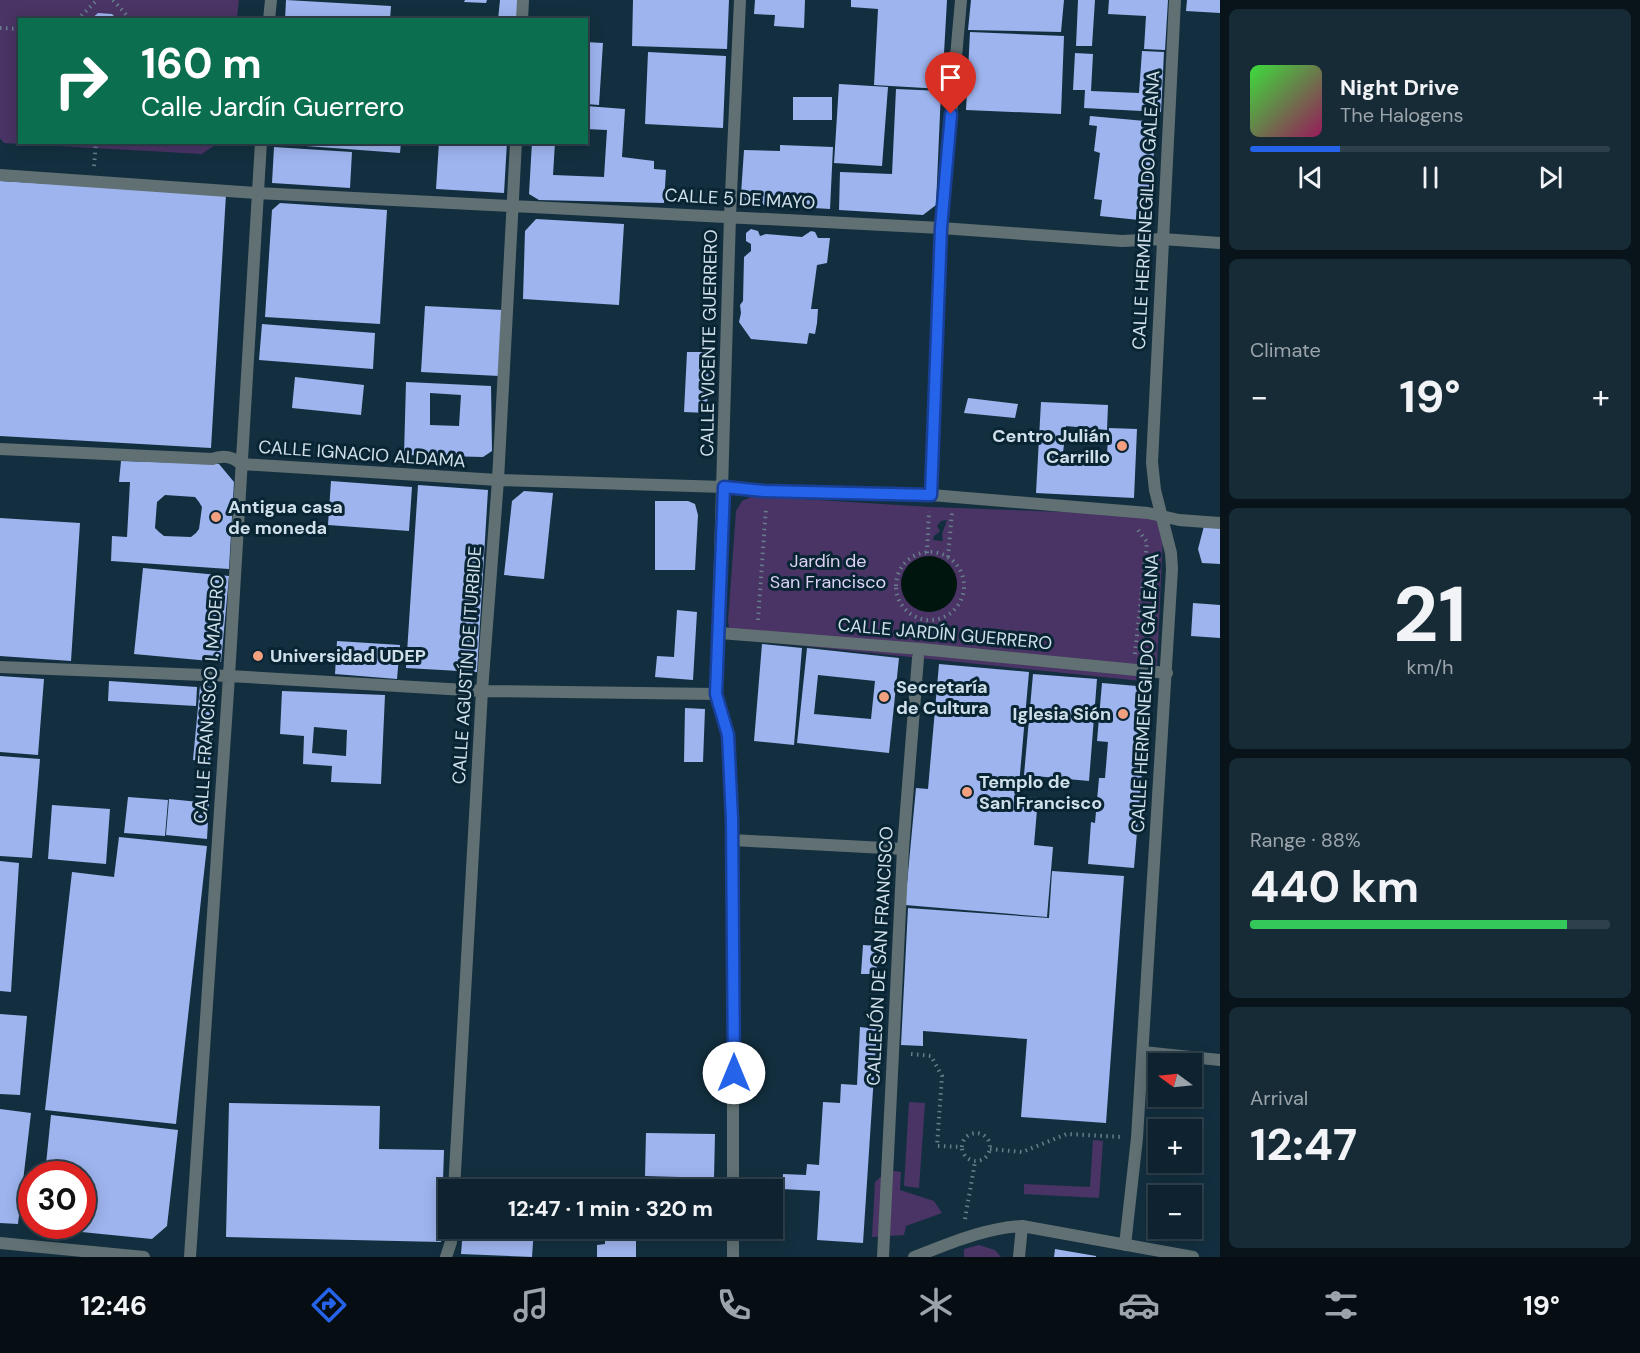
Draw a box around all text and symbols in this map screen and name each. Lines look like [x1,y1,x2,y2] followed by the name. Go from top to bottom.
[141,36,262,91] text: 160 m
[42,42,120,120] icon: right
[925,52,976,114] pin
[934,61,967,94] icon: arrive
[1127,70,1165,350] street label: CALLE HERMENEGILDO GALEANA
[1340,73,1459,102] text: Night Drive
[141,89,405,124] text: Calle Jardín Guerrero
[1340,102,1463,128] text: The Halogens
[1294,161,1327,194] icon: previous
[1414,161,1447,194] icon: pause
[1534,161,1567,194] icon: next
[664,183,816,215] street label: CALLE 5 DE MAYO
[695,229,723,457] street label: CALLE VICENTE GUERRERO
[1250,337,1321,363] text: Climate
[1399,367,1461,426] text: 19°
[1250,375,1268,418] text: −
[1592,375,1610,418] text: +
[992,424,1110,469] place label: Centro Julián Carrillo
[258,435,467,473] street label: CALLE IGNACIO ALDAMA
[1115,439,1129,453] marker: Centro Julián Carrillo
[228,495,343,540] place label: Antigua casa de moneda
[209,510,223,524] marker: Antigua casa de moneda
[447,545,487,785] street label: CALLE AGUSTÍN DE ITURBIDE
[770,549,886,594] park label: Jardín de San Francisco
[1126,553,1164,833] street label: CALLE HERMENEGILDO GALEANA
[1393,564,1467,665] text: 21
[188,574,230,824] street label: CALLE FRANCISCO I. MADERO
[837,613,1053,655] street label: CALLE JARDÍN GUERRERO
[270,644,426,668] place label: Universidad UDEP
[251,649,265,663] marker: Universidad UDEP
[1406,654,1454,680] text: km/h
[896,675,989,720] place label: Secretaría de Cultura
[877,690,891,704] marker: Secretaría de Cultura
[1013,702,1111,726] place label: Iglesia Sión
[1116,707,1130,721] marker: Iglesia Sión
[979,770,1102,815] place label: Templo de San Francisco
[960,785,974,799] marker: Templo de San Francisco
[861,826,899,1086] street label: CALLEJÓN DE SAN FRANCISCO
[1250,827,1361,853] text: Range · 88%
[1250,857,1419,916] text: 440 km
[702,1041,766,1105] position arrow
[1148,1053,1202,1107] north arrow
[1148,1053,1202,1239] map controls
[1250,1085,1308,1111] text: Arrival
[1250,1115,1357,1174] text: 12:47
[1148,1119,1202,1173] button: +
[18,1161,96,1239] speed limit sign: 30
[1148,1185,1202,1239] button: −
[508,1194,713,1223] text: 12:47 · 1 min · 320 m
[308,1284,350,1326] icon: directions
[510,1284,552,1326] icon: music
[713,1284,755,1326] icon: phone
[915,1284,957,1326] icon: climate
[1118,1284,1160,1326] icon: car
[1320,1284,1362,1326] icon: filters
[80,1288,147,1323] text: 12:46
[1523,1288,1560,1323] text: 19°

